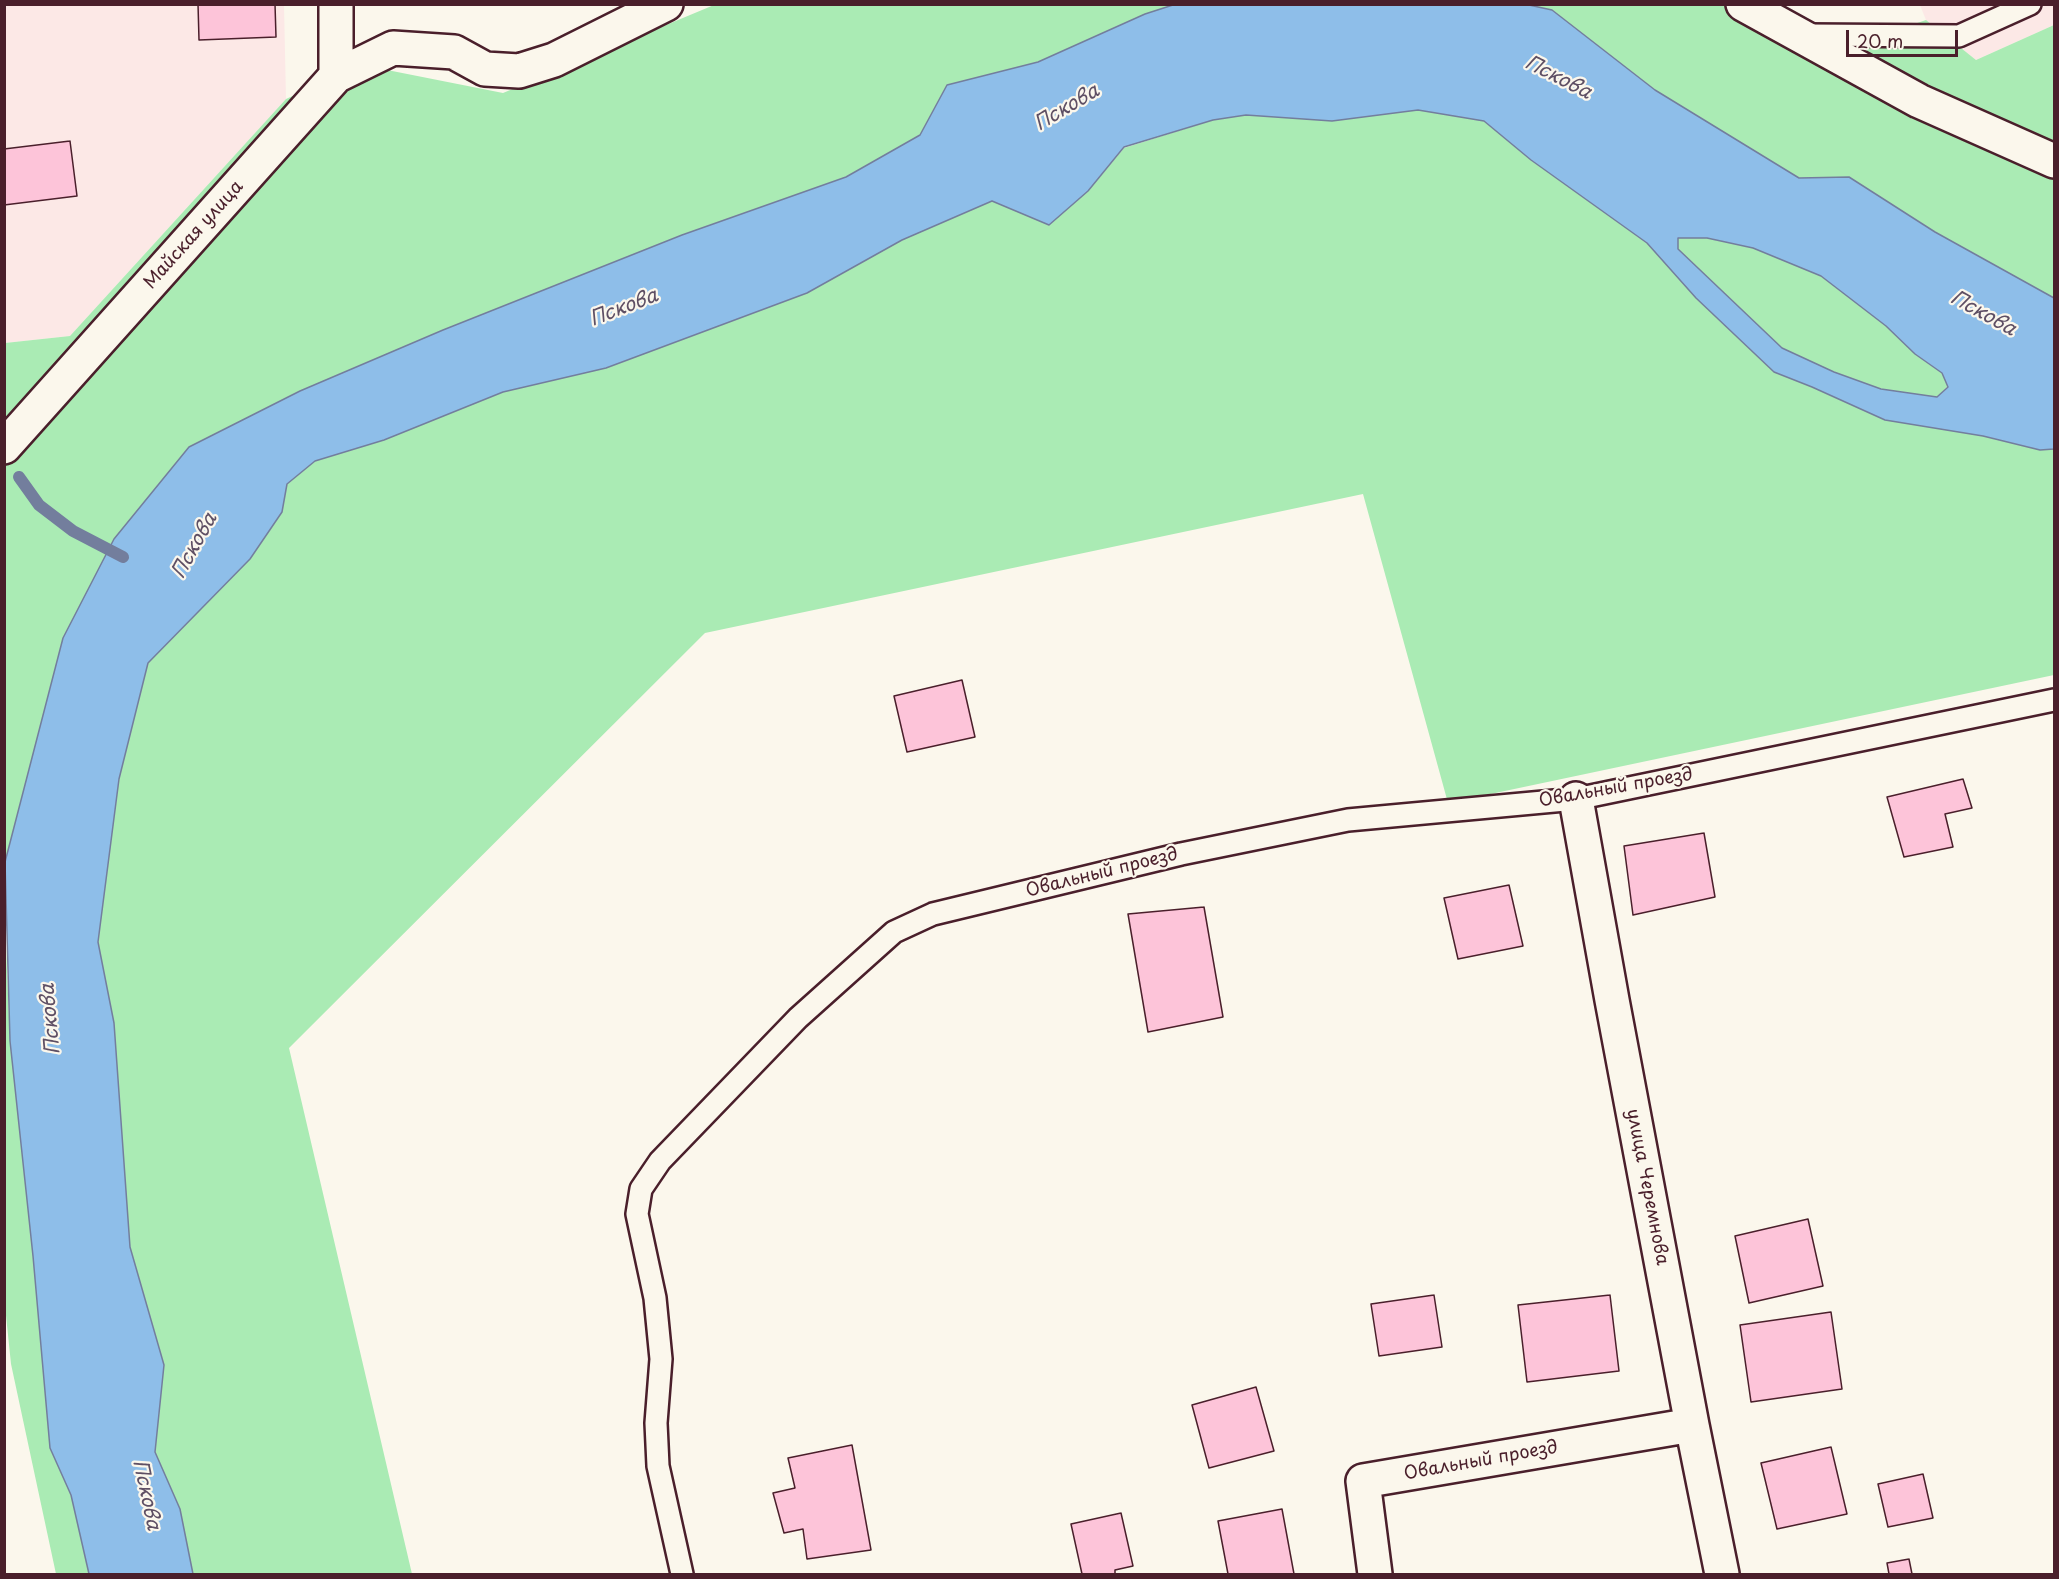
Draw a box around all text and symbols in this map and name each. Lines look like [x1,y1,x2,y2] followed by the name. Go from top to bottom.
[1849,18,1962,56] scale bar
[1857,27,1903,54] text: 20 m
[1521,51,1595,105] water label: Пскова
[1030,79,1104,137] water label: Пскова
[140,176,248,294] street label: Майская улица
[586,284,662,332] water label: Пскова
[1946,286,2020,342] water label: Пскова
[167,509,223,583] water label: Пскова
[1537,764,1695,812] street label: Овальный проезд
[1024,844,1180,902] street label: Овальный проезд
[36,982,66,1056] water label: Пскова
[1621,1107,1673,1267] street label: улица Черемнова
[1402,1437,1560,1485] street label: Овальный проезд
[127,1458,165,1532] water label: Пскова

